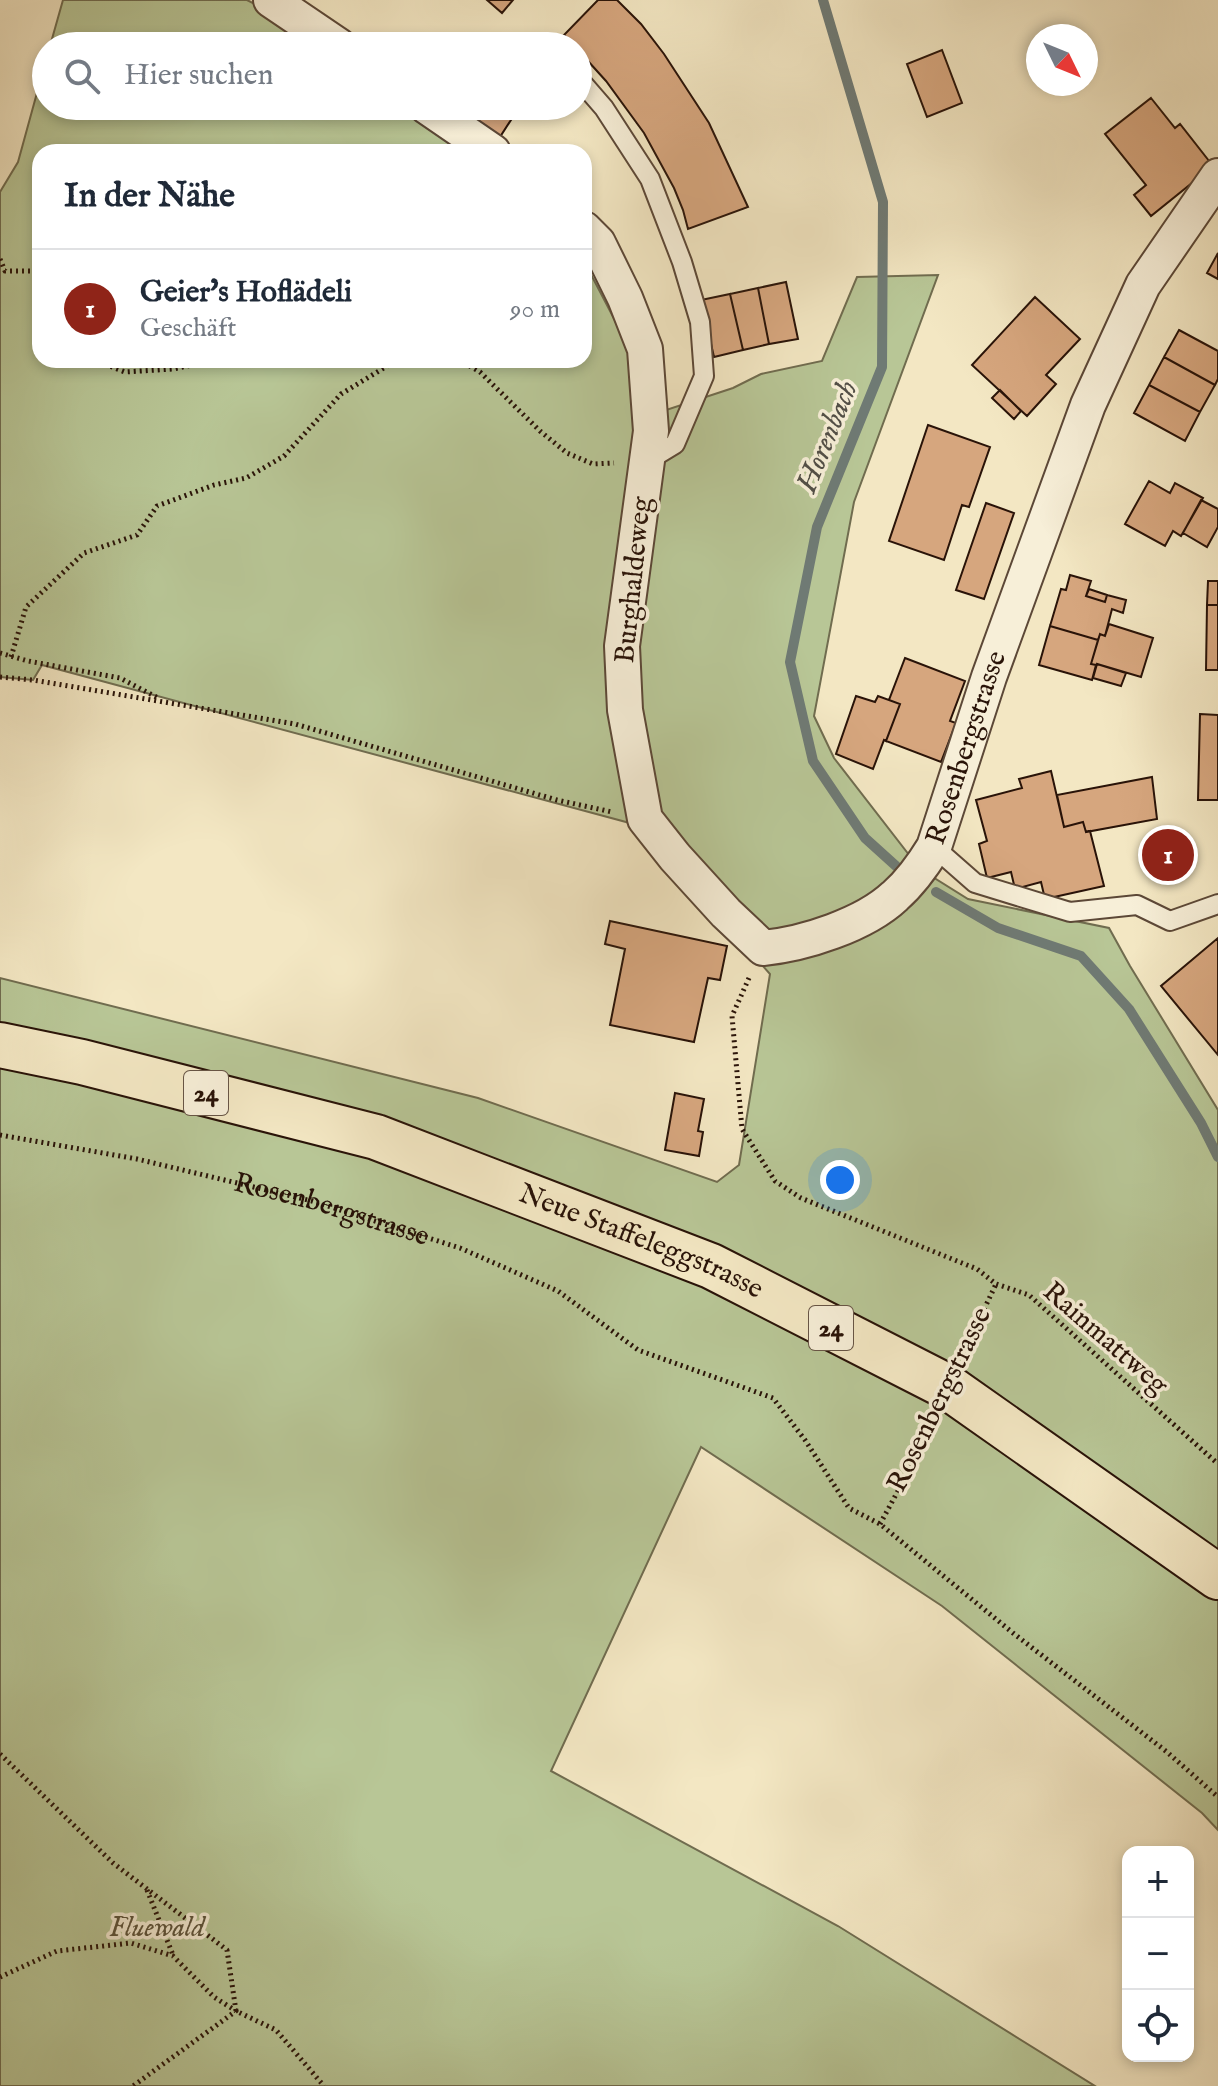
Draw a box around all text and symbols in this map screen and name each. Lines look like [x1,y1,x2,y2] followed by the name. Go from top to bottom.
[1026,24,1098,96] north arrow
[32,32,592,120] search box
[60,54,104,98] icon: search
[124,57,274,95] text: Hier suchen
[64,175,235,218] text: In der Nähe
[140,274,352,312] text: Geier's Hoflädeli
[85,293,95,326] text: 1
[510,293,560,326] text: 90 m
[140,312,236,345] text: Geschäft
[788,375,868,499] water label: Horenbach
[608,494,660,665] street label: Burghaldeweg
[918,646,1015,849] street label: Rosenbergstrasse
[1142,825,1194,885] pin: 1
[184,1071,228,1115] road number: 24
[820,1160,860,1200] your location
[230,1165,433,1255] street label: Rosenbergstrasse
[514,1176,769,1307] street label: Neue Staffeleggstrasse
[1035,1275,1176,1404] street label: Rainmattweg
[880,1302,1000,1498] street label: Rosenbergstrasse
[809,1306,853,1350] road number: 24
[1122,1846,1194,2062] map controls
[1122,1846,1194,1918] button: +
[109,1911,207,1946] park label: Fluewald
[1122,1918,1194,1990] button: −
[1122,1990,1194,2062] button: locate

